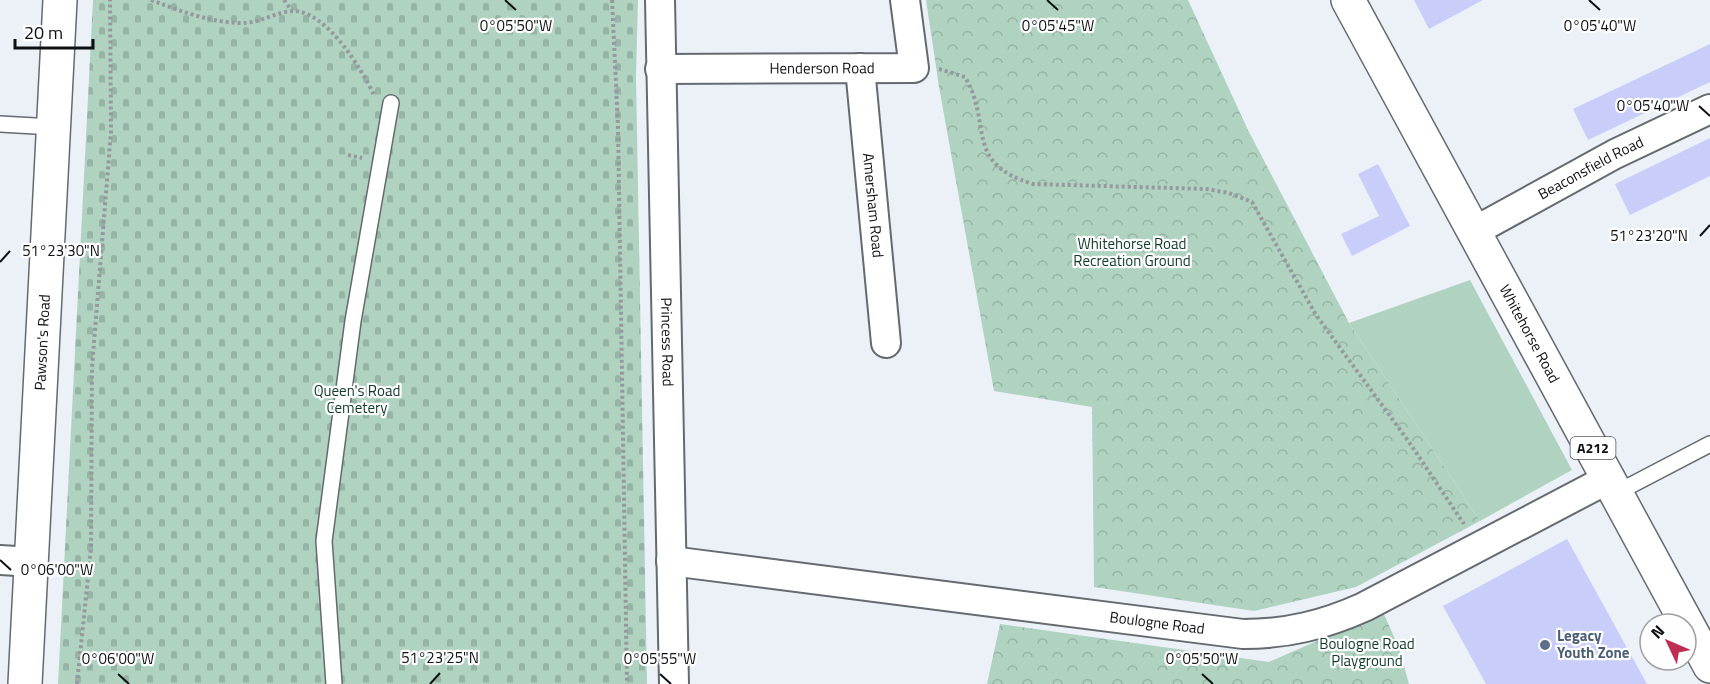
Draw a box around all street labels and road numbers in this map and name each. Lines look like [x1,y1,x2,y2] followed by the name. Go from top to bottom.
[769,56,875,80] street label: Henderson Road
[1533,130,1647,205] street label: Beaconsfield Road
[857,152,890,259] street label: Amersham Road
[1494,280,1566,387] street label: Whitehorse Road
[28,294,56,391] street label: Pawson's Road
[655,297,680,387] street label: Princess Road
[1570,437,1616,459] road number: A212
[1108,605,1206,640] street label: Boulogne Road

